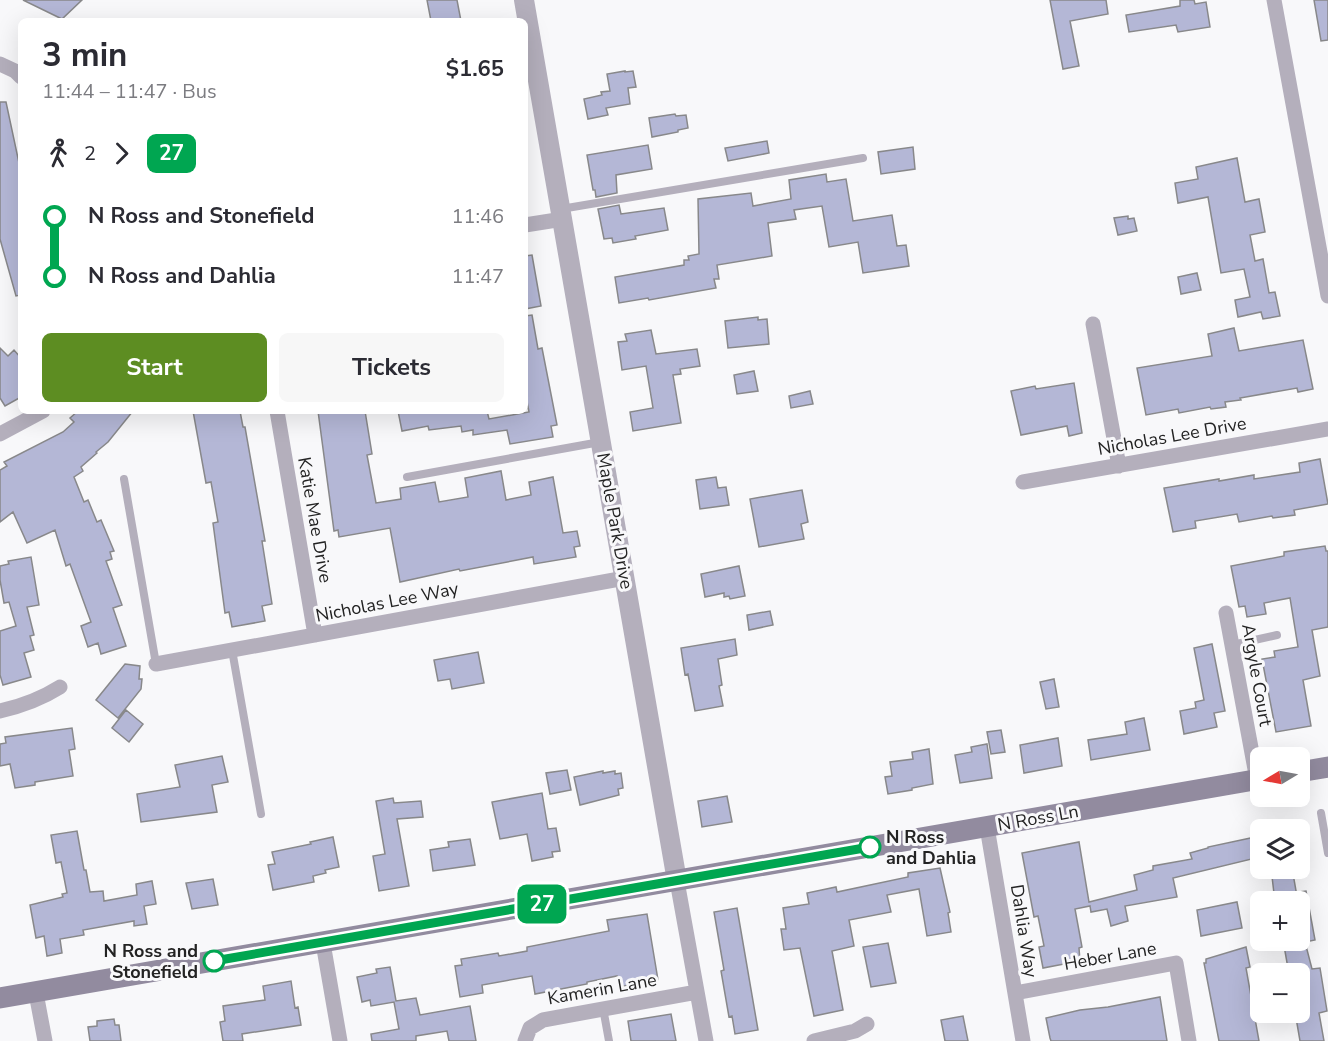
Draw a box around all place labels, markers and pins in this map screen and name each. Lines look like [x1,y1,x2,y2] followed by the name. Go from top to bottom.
[886,825,976,870] place label: N Ross and Dahlia
[859,836,881,858] marker: N Ross and Dahlia
[104,939,198,984] place label: N Ross and Stonefield
[203,950,225,972] marker: N Ross and Stonefield

